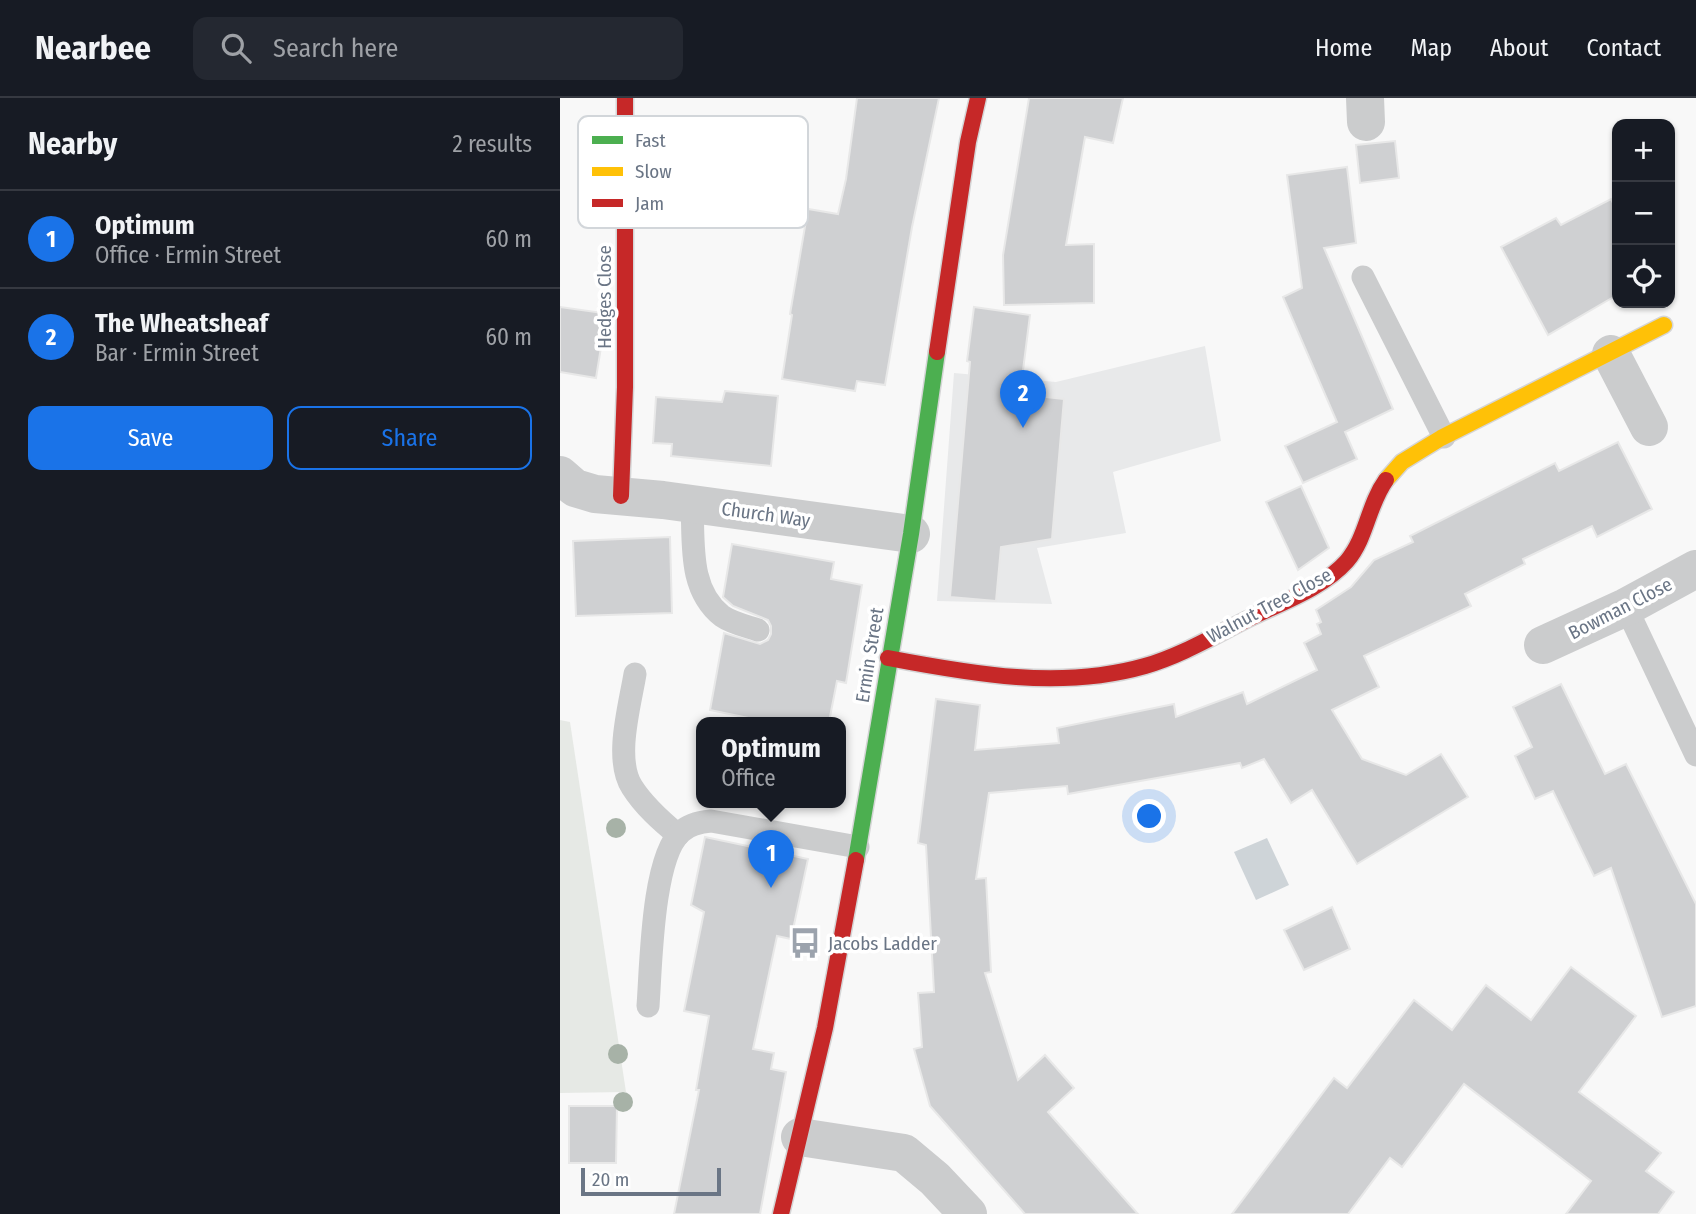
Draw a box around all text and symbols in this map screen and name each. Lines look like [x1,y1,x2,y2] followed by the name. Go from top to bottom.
[193,17,683,80] search box
[35,28,151,68] text: Nearbee
[217,29,255,67] icon: search
[273,33,398,64] text: Search here
[1315,34,1372,62] text: Home
[1410,34,1452,62] text: Map
[1490,34,1548,62] text: About
[1586,34,1661,62] text: Contact
[578,116,808,228] legend
[1612,119,1675,308] map controls
[1612,119,1675,182] button: +
[28,126,117,162] text: Nearby
[635,129,666,152] text: Fast
[452,130,532,158] text: 2 results
[635,160,672,183] text: Slow
[1612,182,1675,245] button: −
[635,192,664,215] text: Jam
[95,210,195,241] text: Optimum
[46,225,56,253] text: 1
[486,225,532,253] text: 60 m
[95,241,281,269] text: Office · Ermin Street
[593,245,616,349] street label: Hedges Close
[1612,245,1675,308] button: locate
[95,308,268,339] text: The Wheatsheaf
[46,323,56,351] text: 2
[486,323,532,351] text: 60 m
[95,339,259,367] text: Bar · Ermin Street
[1000,370,1046,428] pin: 2
[28,406,273,470] button: Save
[287,406,532,470] button: Share
[720,497,812,532] street label: Church Way
[1203,563,1336,648] street label: Walnut Tree Close
[1565,573,1676,644] street label: Bowman Close
[851,605,888,704] street label: Ermin Street
[696,717,846,808] popup
[721,733,821,764] text: Optimum
[721,764,776,792] text: Office
[1132,799,1166,833] your location
[748,830,794,888] pin: 1
[788,926,822,960] bus stop icon: Jacobs Ladder
[828,932,937,955] place label: Jacobs Ladder
[581,1165,721,1197] scale bar
[592,1168,629,1191] text: 20 m

